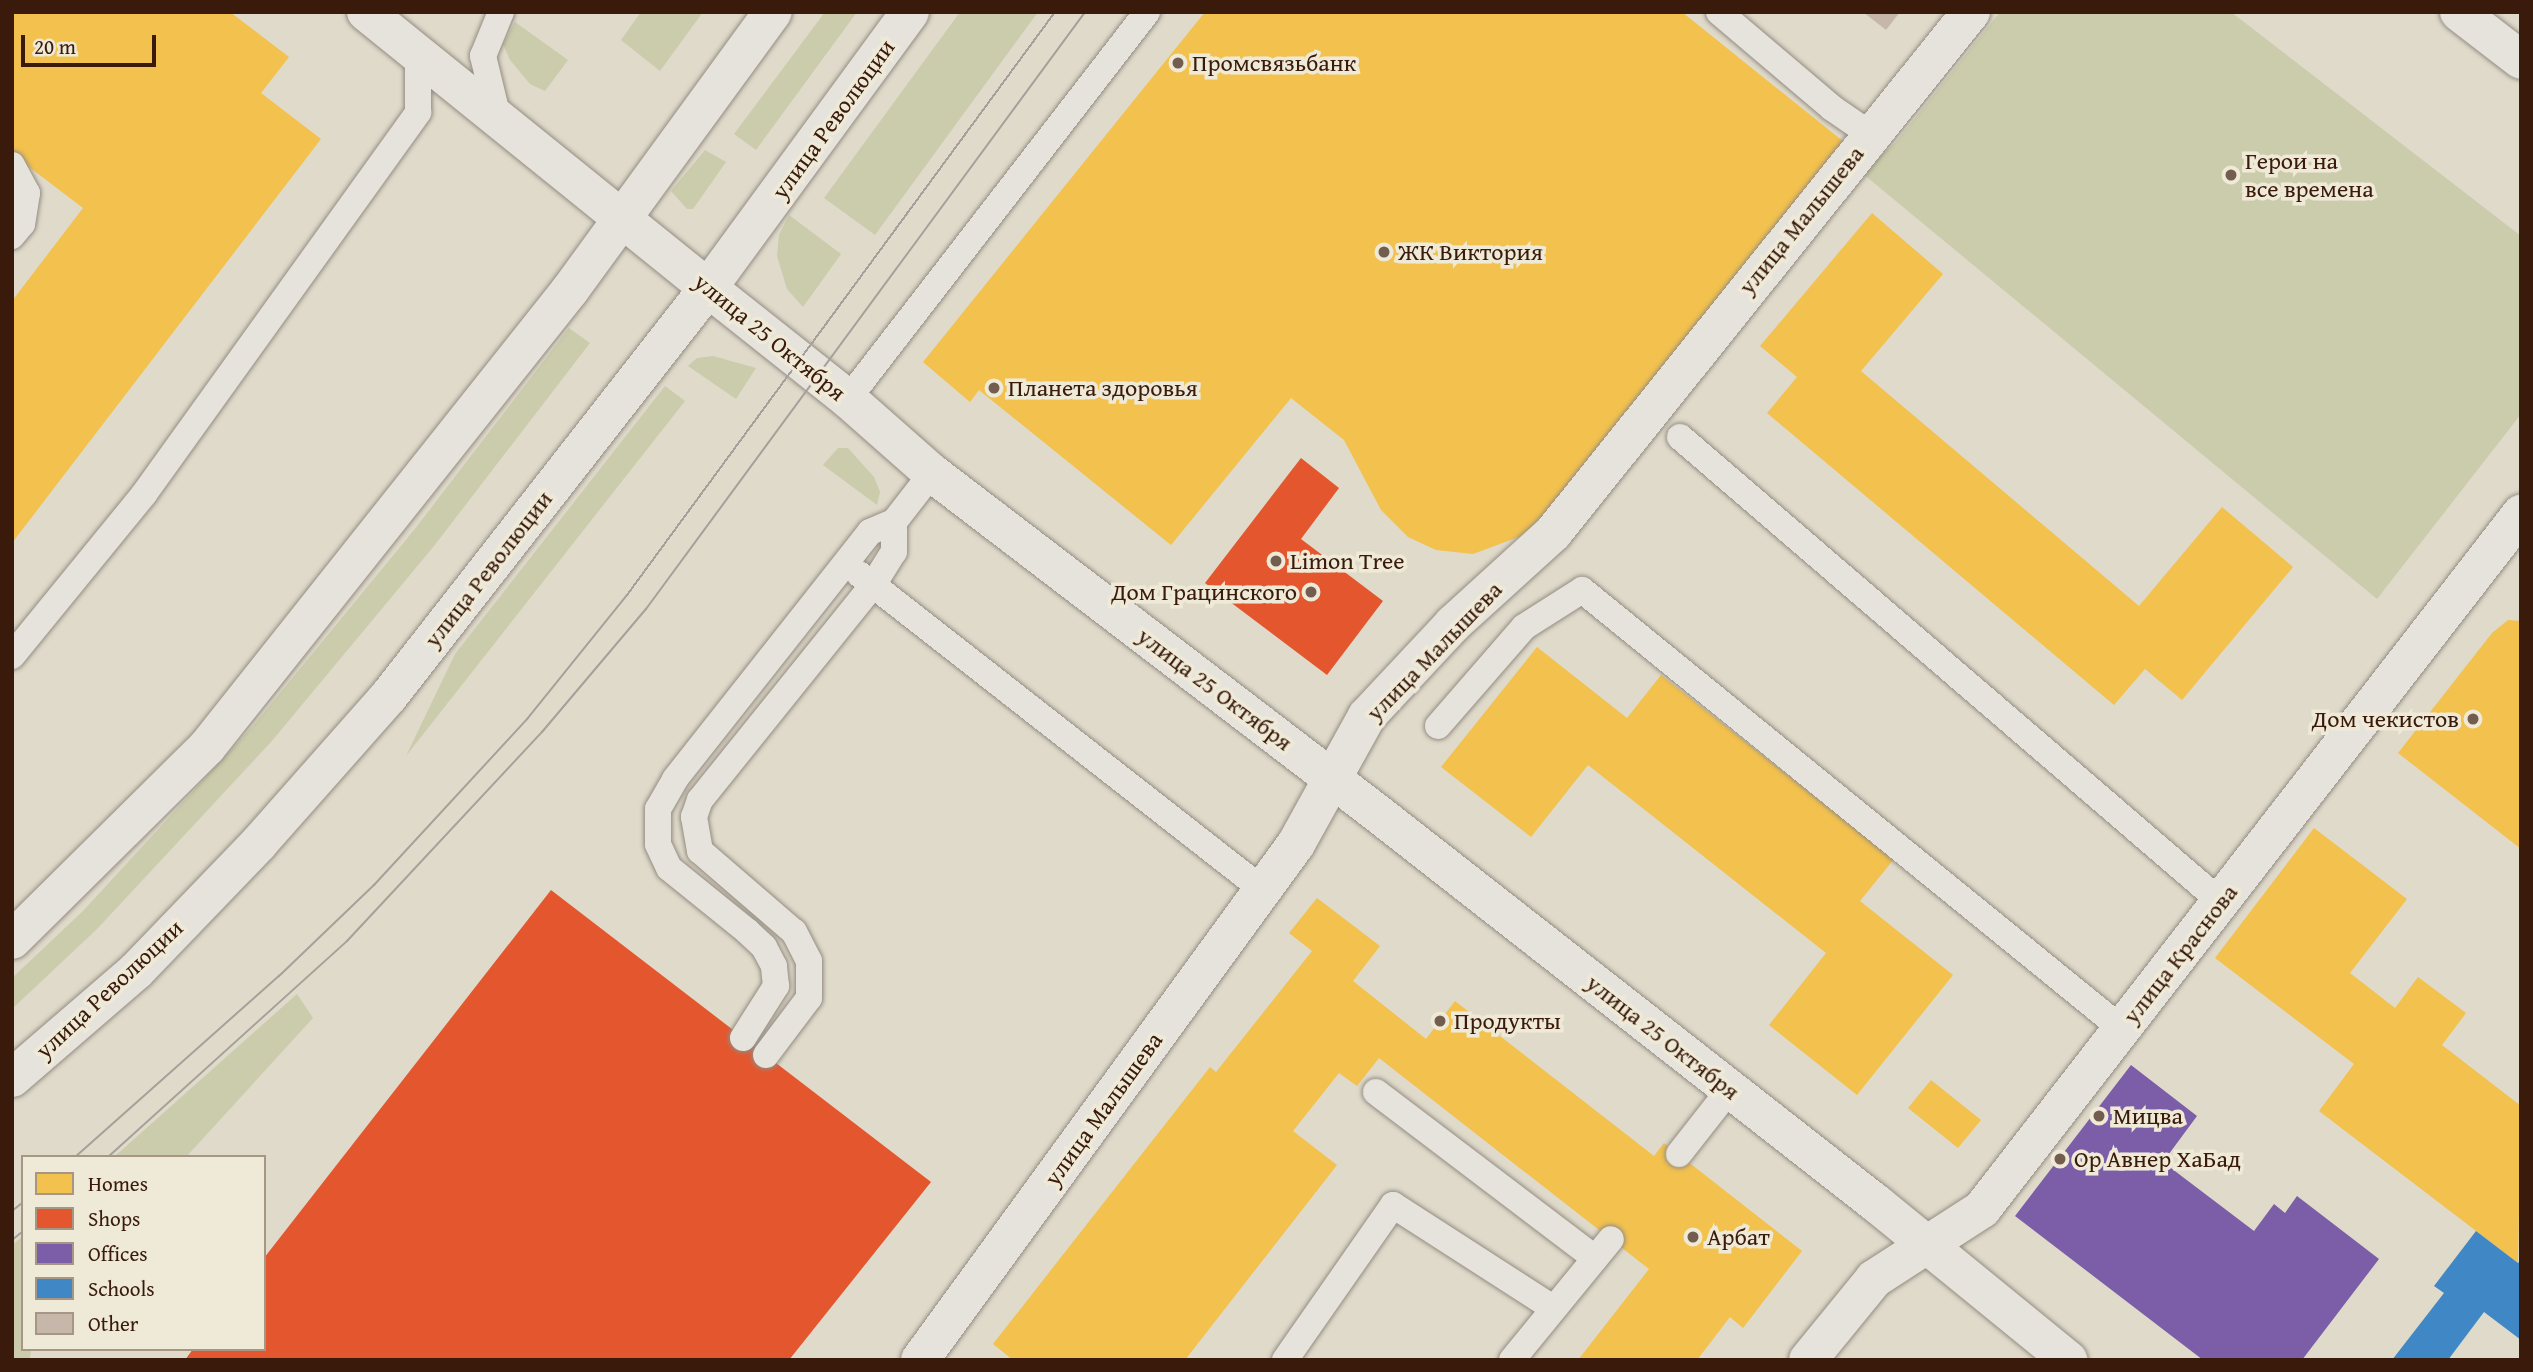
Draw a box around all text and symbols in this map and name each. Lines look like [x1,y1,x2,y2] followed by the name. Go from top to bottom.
[24,21,159,65] scale bar
[34,31,76,62] text: 20 m
[765,33,901,205] street label: улица Революции
[1192,49,1356,77] place label: Промсвязьбанк
[1170,55,1186,71] marker: Промсвязьбанк
[1732,140,1870,300] street label: улица Малышева
[2245,147,2374,203] place label: Герои на все времена
[2223,167,2239,183] marker: Герои на все времена
[1398,238,1543,266] place label: ЖК Виктория
[1376,244,1392,260] marker: ЖК Виктория
[688,267,852,407] street label: улица 25 Октября
[1008,374,1198,402] place label: Планета здоровья
[986,380,1002,396] marker: Планета здоровья
[418,485,558,653] street label: улица Революции
[1290,547,1405,575] place label: Limon Tree
[1268,553,1284,569] marker: Limon Tree
[1360,575,1508,727] street label: улица Малышева
[1111,578,1297,606] place label: Дом Грацинского
[1303,584,1319,600] marker: Дом Грацинского
[1132,621,1298,757] street label: улица 25 Октября
[2312,705,2459,733] place label: Дом чекистов
[2465,711,2481,727] marker: Дом чекистов
[2117,878,2243,1030] street label: улица Краснова
[29,913,189,1065] street label: улица Революции
[1581,968,1745,1106] street label: улица 25 Октября
[1454,1007,1561,1035] place label: Продукты
[1432,1013,1448,1029] marker: Продукты
[1038,1027,1168,1191] street label: улица Малышева
[2113,1102,2183,1130] place label: Мицва
[2091,1108,2107,1124] marker: Мицва
[2074,1145,2241,1173] place label: Ор Авнер ХаБад
[2052,1151,2068,1167] marker: Ор Авнер ХаБад
[21,1155,266,1351] legend
[88,1168,148,1199] text: Homes
[88,1203,140,1234] text: Shops
[1707,1223,1770,1251] place label: Арбат
[1685,1229,1701,1245] marker: Арбат
[88,1238,148,1269] text: Offices
[88,1273,155,1304] text: Schools
[88,1308,138,1339] text: Other

